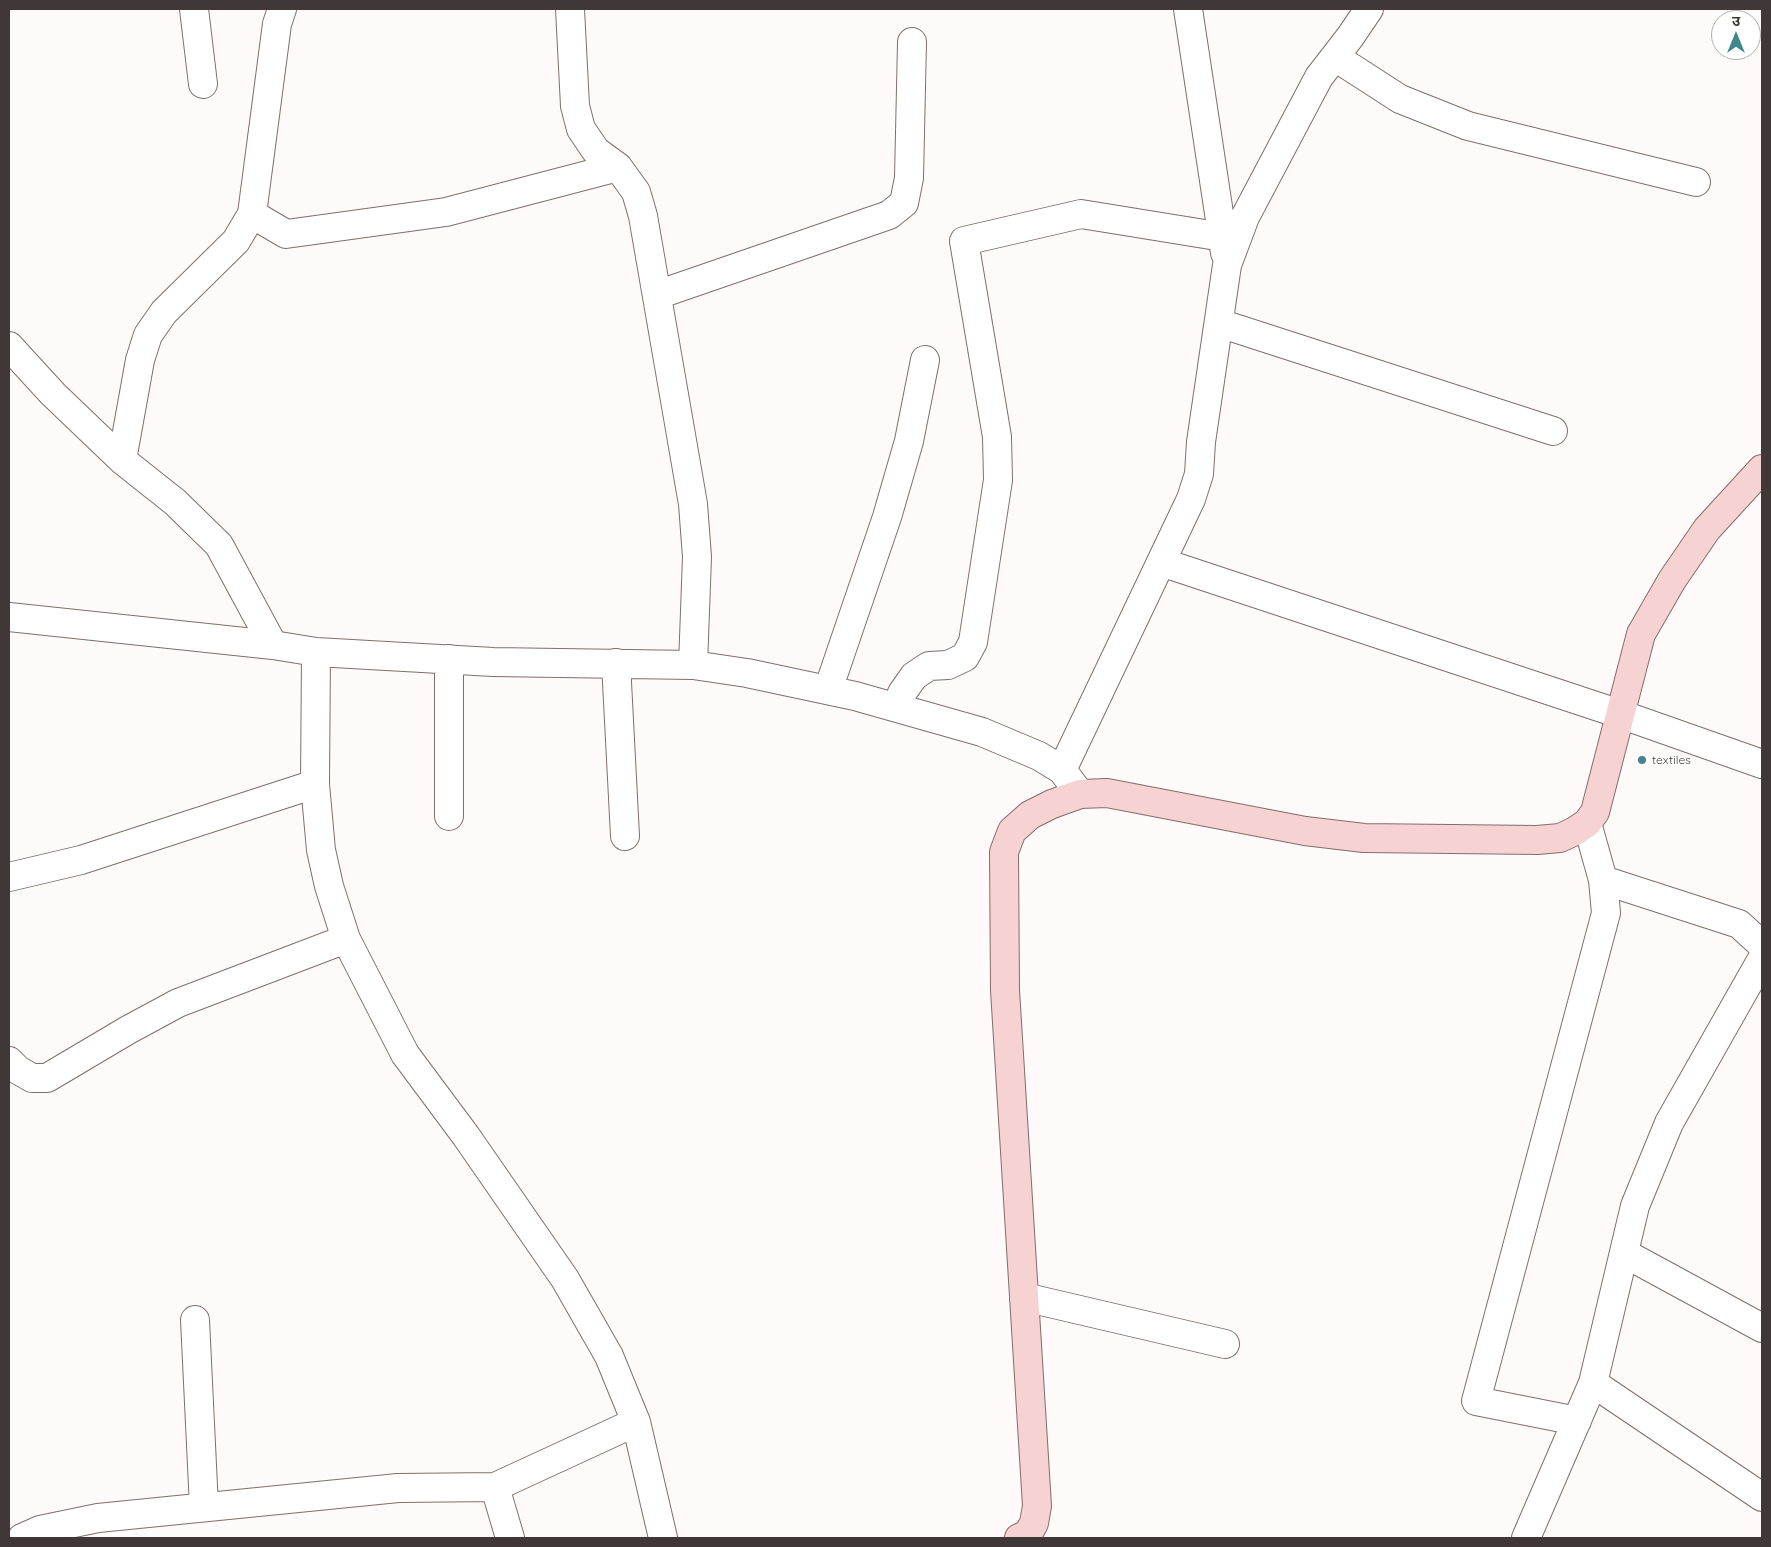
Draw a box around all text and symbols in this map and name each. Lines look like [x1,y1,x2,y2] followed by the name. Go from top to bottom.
[1711,10,1761,60] north arrow
[1732,12,1740,30] text: उ
[1652,753,1691,767] place label: textiles
[1636,754,1648,766] marker: textiles

